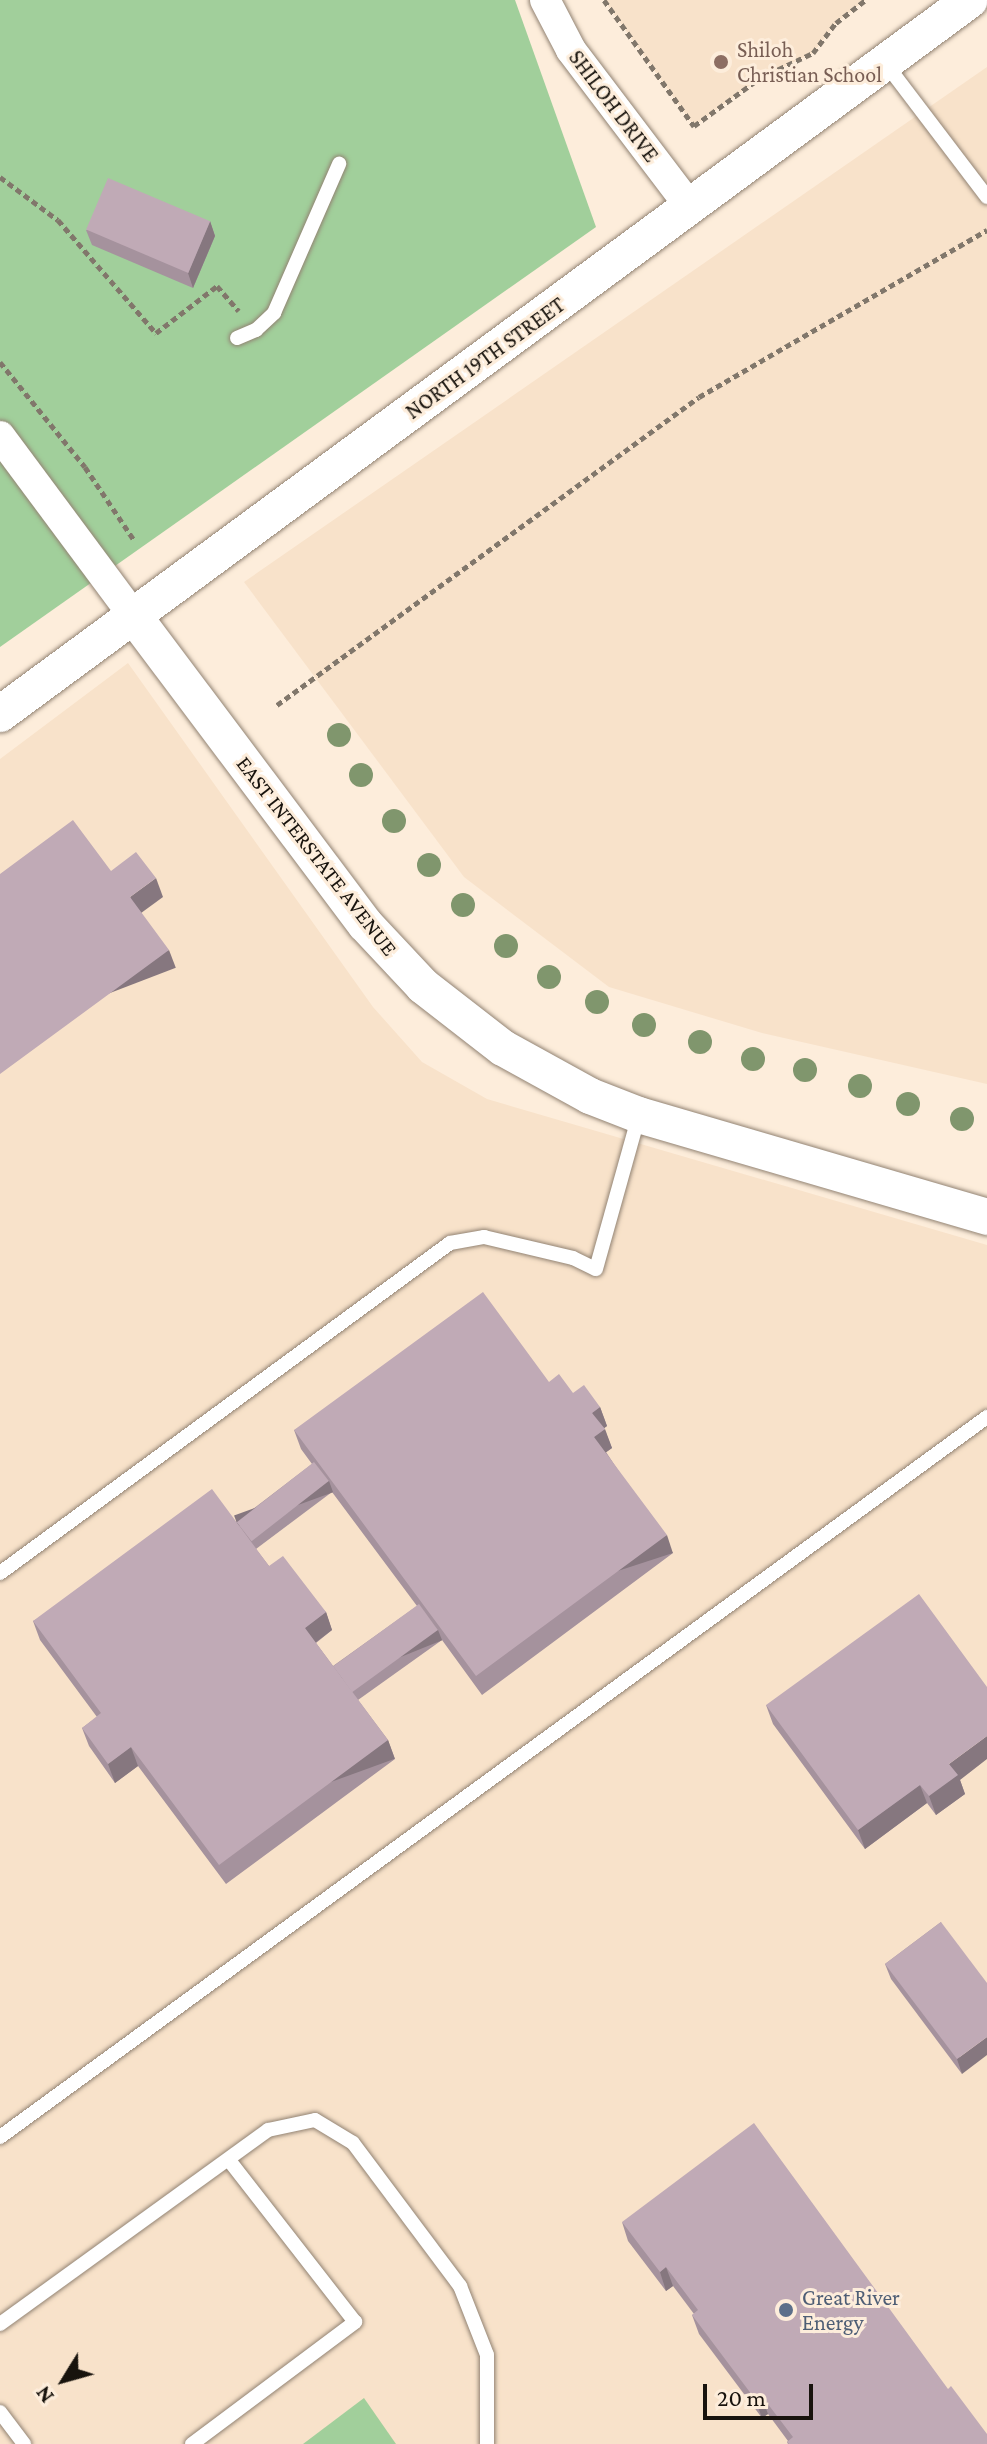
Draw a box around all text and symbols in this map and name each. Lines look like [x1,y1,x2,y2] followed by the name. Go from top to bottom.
[737,36,882,88] place label: Shiloh Christian School
[563,45,665,167] street label: SHILOH DRIVE
[712,53,730,71] marker: Shiloh Christian School
[400,291,570,425] street label: NORTH 19TH STREET
[231,751,403,961] street label: EAST INTERSTATE AVENUE
[802,2284,900,2336] place label: Great River Energy
[777,2301,795,2319] marker: Great River Energy
[24,2340,104,2420] north arrow
[707,2368,817,2418] scale bar
[30,2381,59,2408] text: N
[717,2384,766,2411] text: 20 m

